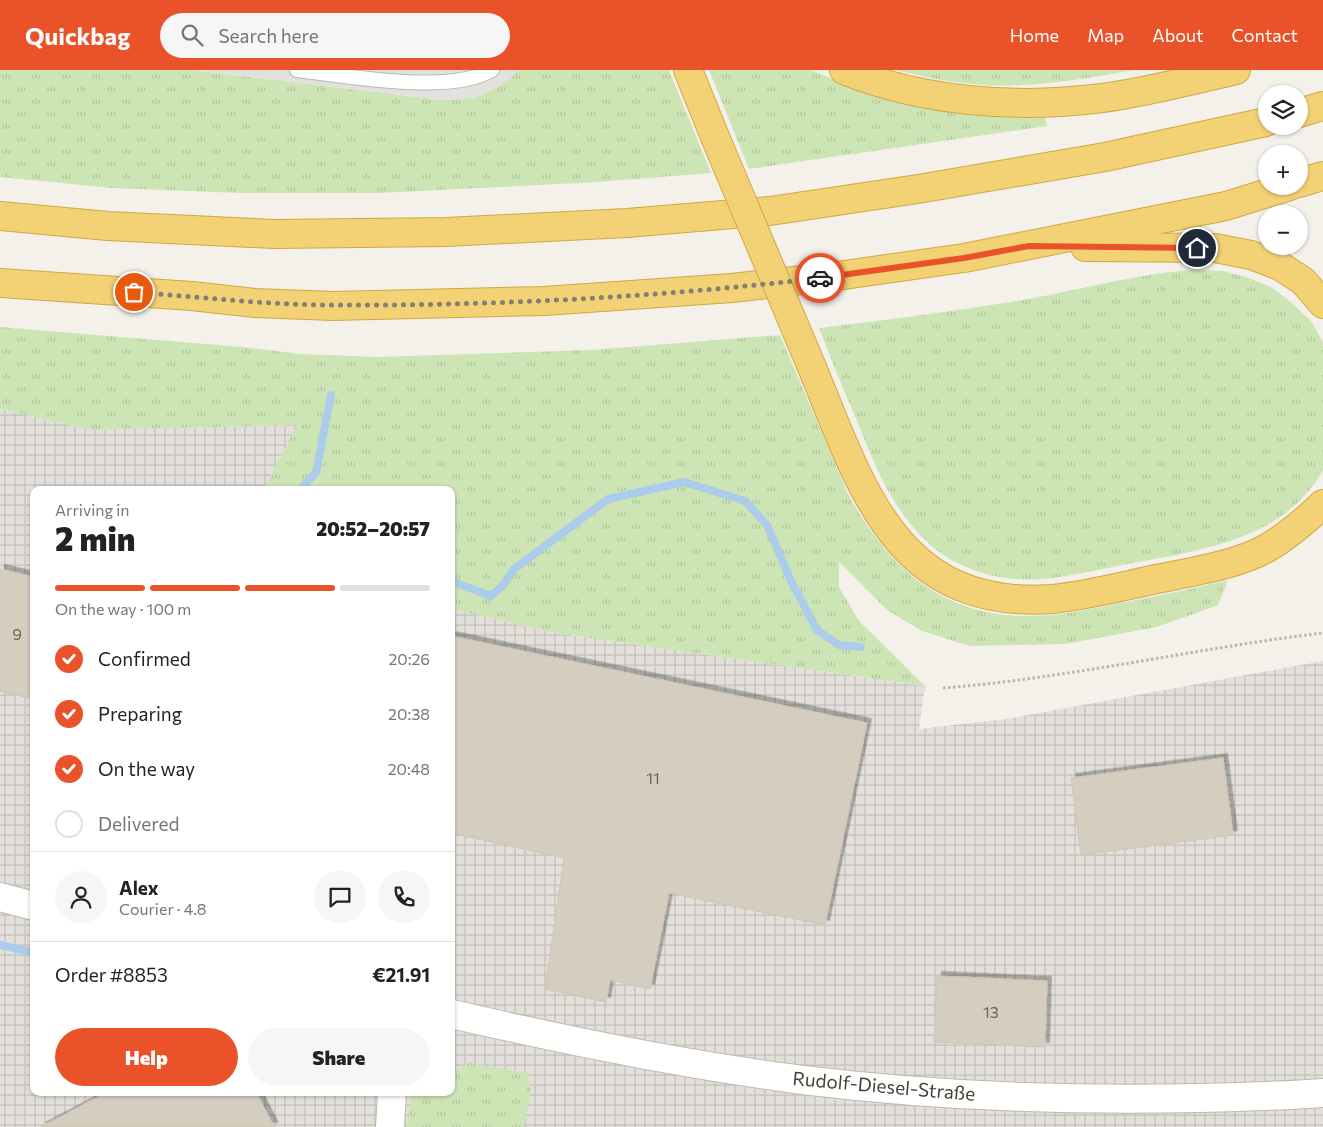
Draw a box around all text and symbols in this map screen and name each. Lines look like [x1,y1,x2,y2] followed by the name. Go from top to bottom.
[160,13,510,58] search box
[25,21,130,50] text: Quickbag
[178,21,206,49] icon: search
[218,24,319,47] text: Search here
[1010,24,1059,46] text: Home
[1087,24,1124,46] text: Map
[1152,24,1204,46] text: About
[1232,24,1298,46] text: Contact
[1258,85,1308,255] map controls
[1258,85,1308,135] button: layers
[1258,145,1308,195] button: +
[1258,205,1308,255] button: −
[1176,227,1218,269] pin
[1183,234,1211,262] icon: home
[795,253,845,303] courier
[806,264,834,292] icon: car
[113,271,155,313] pin
[120,278,148,306] icon: bag
[55,500,129,519] text: Arriving in
[316,517,430,540] text: 20:52–20:57
[55,518,135,558] text: 2 min
[55,599,191,618] text: On the way · 100 m
[12,624,22,643] house number: 9
[55,645,83,673] icon: check
[98,647,191,670] text: Confirmed
[388,649,430,668] text: 20:26
[55,700,83,728] icon: check
[98,702,182,725] text: Preparing
[388,704,430,723] text: 20:38
[55,755,83,783] icon: check
[98,757,195,780] text: On the way
[388,759,430,778] text: 20:48
[646,768,660,787] house number: 11
[98,812,179,835] text: Delivered
[55,871,107,923] button: person
[314,871,366,923] button: chat
[378,871,430,923] button: phone
[119,876,159,899] text: Alex
[119,899,206,918] text: Courier · 4.8
[55,963,168,986] text: Order #8853
[372,963,430,986] text: €21.91
[983,1002,999,1021] house number: 13
[55,1028,238,1086] button: Help
[248,1028,430,1086] button: Share
[792,1066,976,1105] street label: Rudolf-Diesel-Straße

